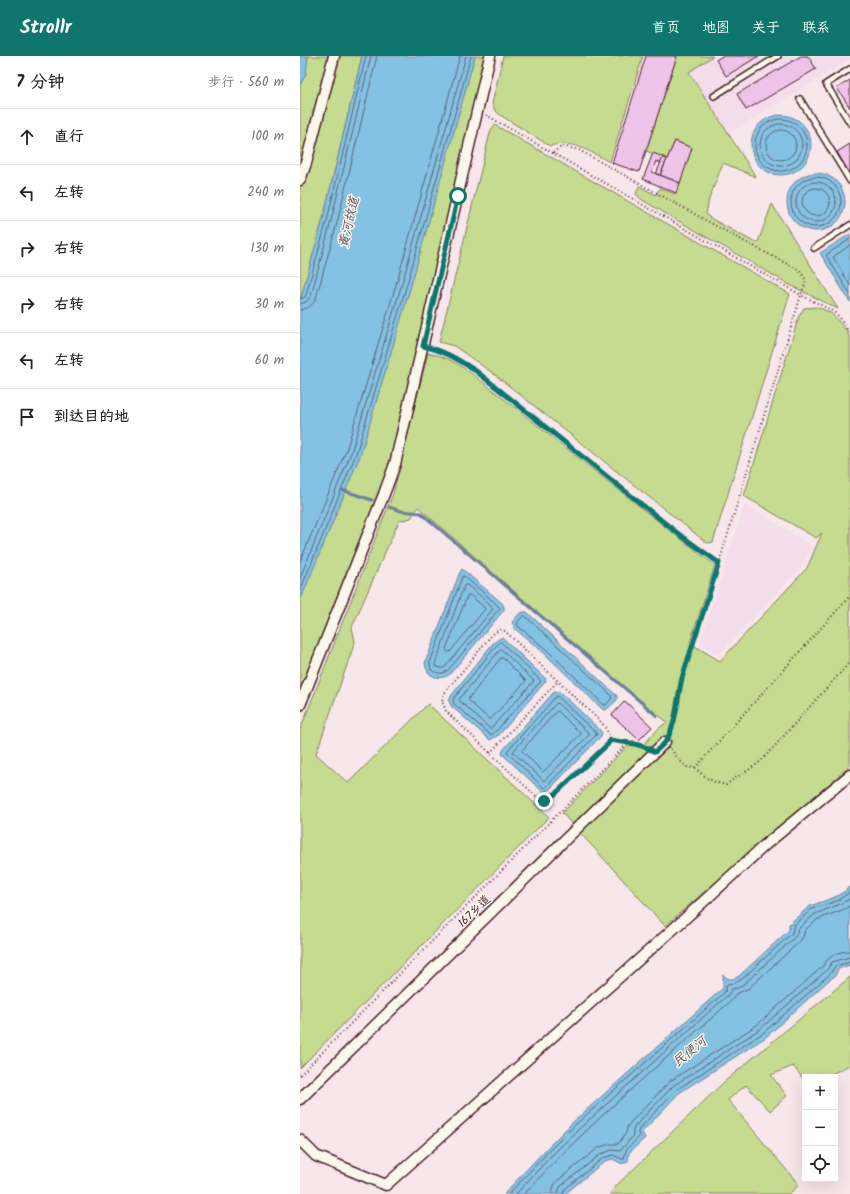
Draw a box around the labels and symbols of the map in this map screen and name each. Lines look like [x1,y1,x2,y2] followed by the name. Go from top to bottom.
[449,187,467,205] route start
[333,194,366,250] water label: 黄河故道
[535,792,553,810] route end
[453,891,495,932] street label: 167乡道
[668,1030,713,1073] water label: 民便河

